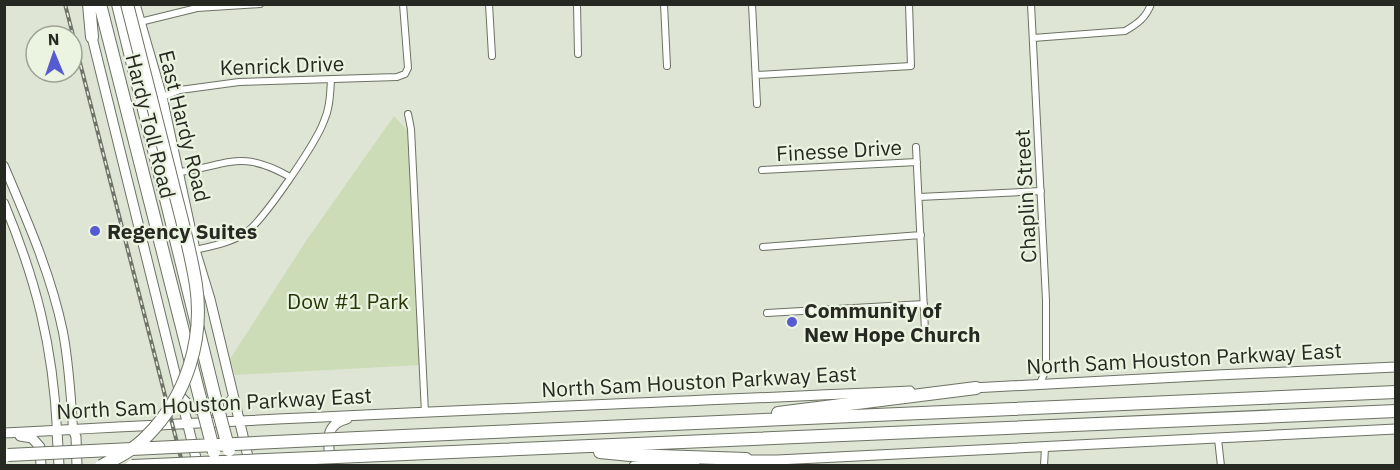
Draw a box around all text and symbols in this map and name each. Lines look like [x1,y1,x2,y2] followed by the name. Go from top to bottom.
[24,24,84,84] north arrow
[47,29,60,49] text: N
[153,47,217,205] street label: East Hardy Road
[219,49,345,81] street label: Kenrick Drive
[119,51,183,201] street label: Hardy Toll Road
[1008,128,1042,264] street label: Chaplin Street
[775,133,903,167] street label: Finesse Drive
[107,217,257,245] place label: Regency Suites
[88,224,102,238] marker: Regency Suites
[287,287,409,315] park label: Dow #1 Park
[804,296,981,348] place label: Community of New Hope Church
[785,315,799,329] marker: Community of New Hope Church
[1026,336,1342,380] street label: North Sam Houston Parkway East
[541,359,857,403] street label: North Sam Houston Parkway East
[56,381,372,425] street label: North Sam Houston Parkway East

